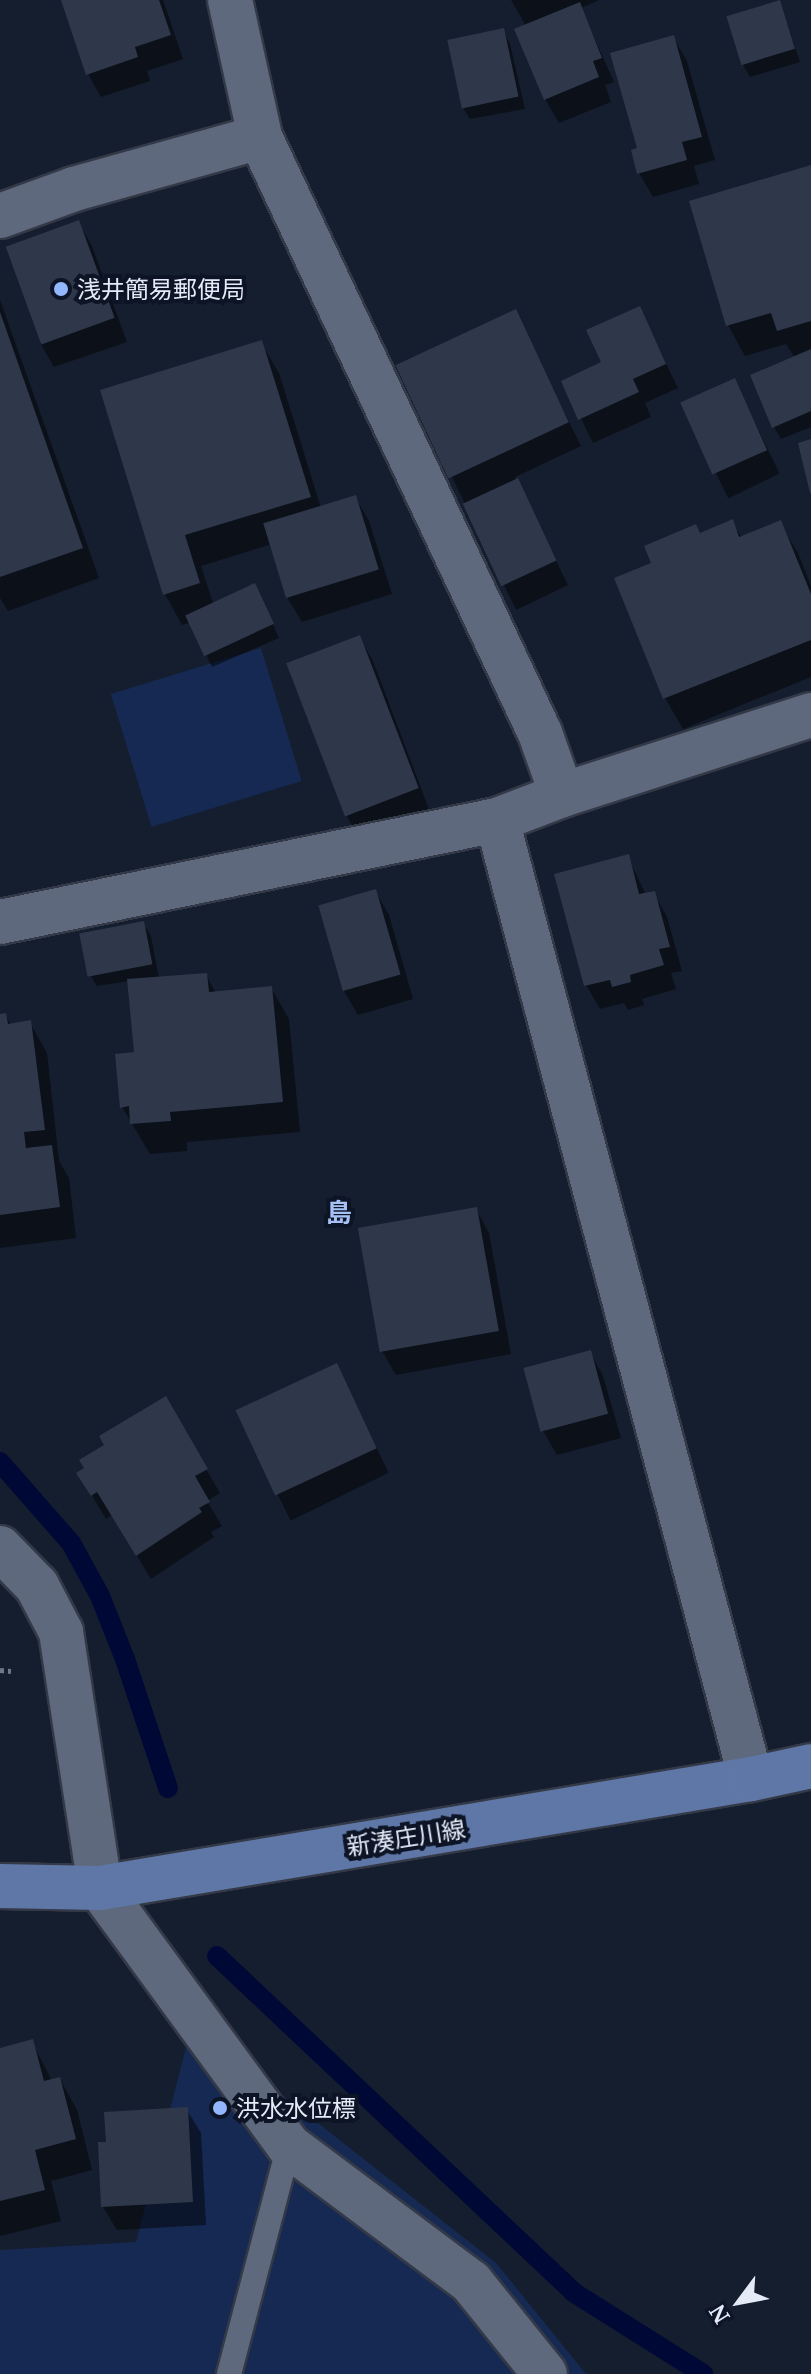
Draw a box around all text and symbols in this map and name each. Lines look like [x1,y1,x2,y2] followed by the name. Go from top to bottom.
[77,275,245,303] place label: 浅井簡易郵便局
[52,280,70,298] marker: 浅井簡易郵便局
[326,1197,352,1229] district label: 島
[344,1813,468,1861] street label: 新湊庄川線
[236,2094,356,2122] place label: 洪水水位標
[211,2099,229,2117] marker: 洪水水位標
[699,2262,779,2342] north arrow
[701,2299,736,2330] text: N

